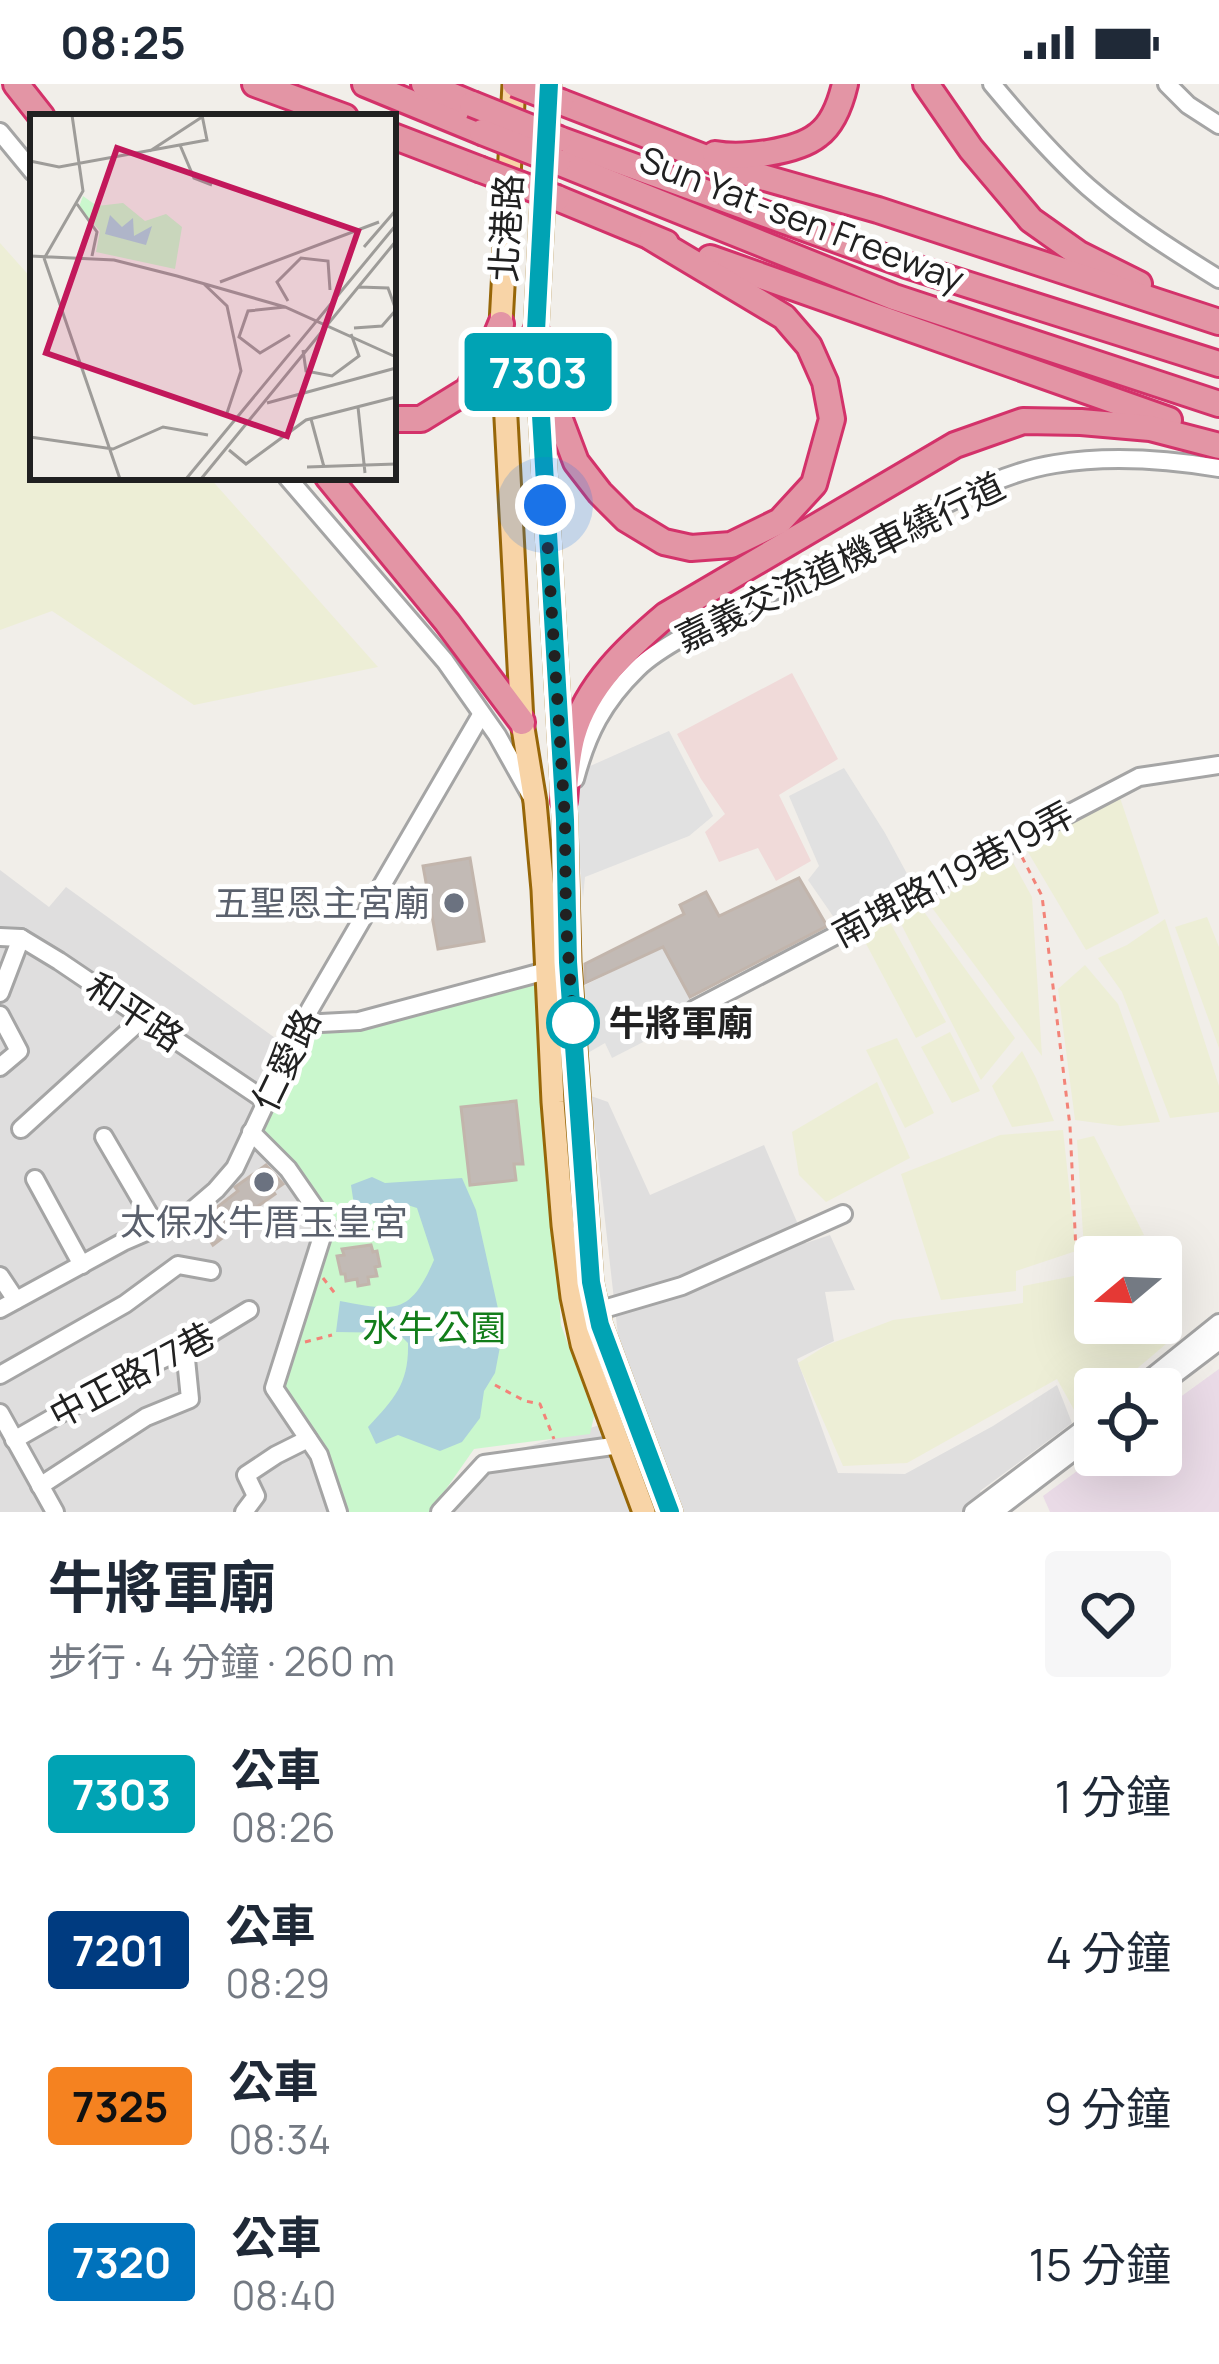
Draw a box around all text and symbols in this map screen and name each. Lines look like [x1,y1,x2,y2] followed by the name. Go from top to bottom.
[60,11,186,73] text: 08:25
[30,114,396,480] inset map
[633,134,971,303] street label: Sun Yat-sen Freeway
[478,173,533,283] street label: 北港路
[454,333,622,411] line badge: 7303
[489,343,587,401] text: 7303
[667,461,1012,662] street label: 嘉義交流道機車繞行道
[515,475,575,535] your location
[823,789,1082,958] street label: 南埤路119巷19弄
[214,878,430,927] place label: 五聖恩主宮廟
[441,890,467,916] marker: 五聖恩主宮廟
[77,961,194,1062] street label: 和平路
[548,998,598,1048] marker: 牛將軍廟
[609,998,753,1047] place label: 牛將軍廟
[240,1000,331,1119] street label: 仁愛路
[251,1169,277,1195] marker: 太保水牛厝玉皇宮
[120,1197,408,1246] place label: 太保水牛厝玉皇宮
[1074,1236,1182,1344] north arrow
[1074,1236,1182,1476] map controls
[362,1303,506,1352] park label: 水牛公園
[40,1310,223,1439] street label: 中正路77巷
[1074,1368,1182,1476] button: locate
[48,1547,276,1625] text: 牛將軍廟
[1045,1551,1171,1677] button: heart
[48,1634,395,1688] text: 步行 · 4 分鐘 · 260 m
[231,1738,321,1800] text: 公車
[72,1765,171,1823] text: 7303
[1054,1765,1171,1827] text: 1 分鐘
[231,1800,335,1854] text: 08:26
[225,1894,315,1956] text: 公車
[72,1921,165,1979] text: 7201
[1045,1921,1171,1983] text: 4 分鐘
[225,1956,330,2010] text: 08:29
[228,2050,318,2112] text: 公車
[72,2077,168,2135] text: 7325
[1044,2077,1171,2139] text: 9 分鐘
[228,2112,331,2166] text: 08:34
[231,2206,322,2268] text: 公車
[72,2233,171,2291] text: 7320
[1028,2233,1171,2295] text: 15 分鐘
[231,2268,336,2322] text: 08:40

